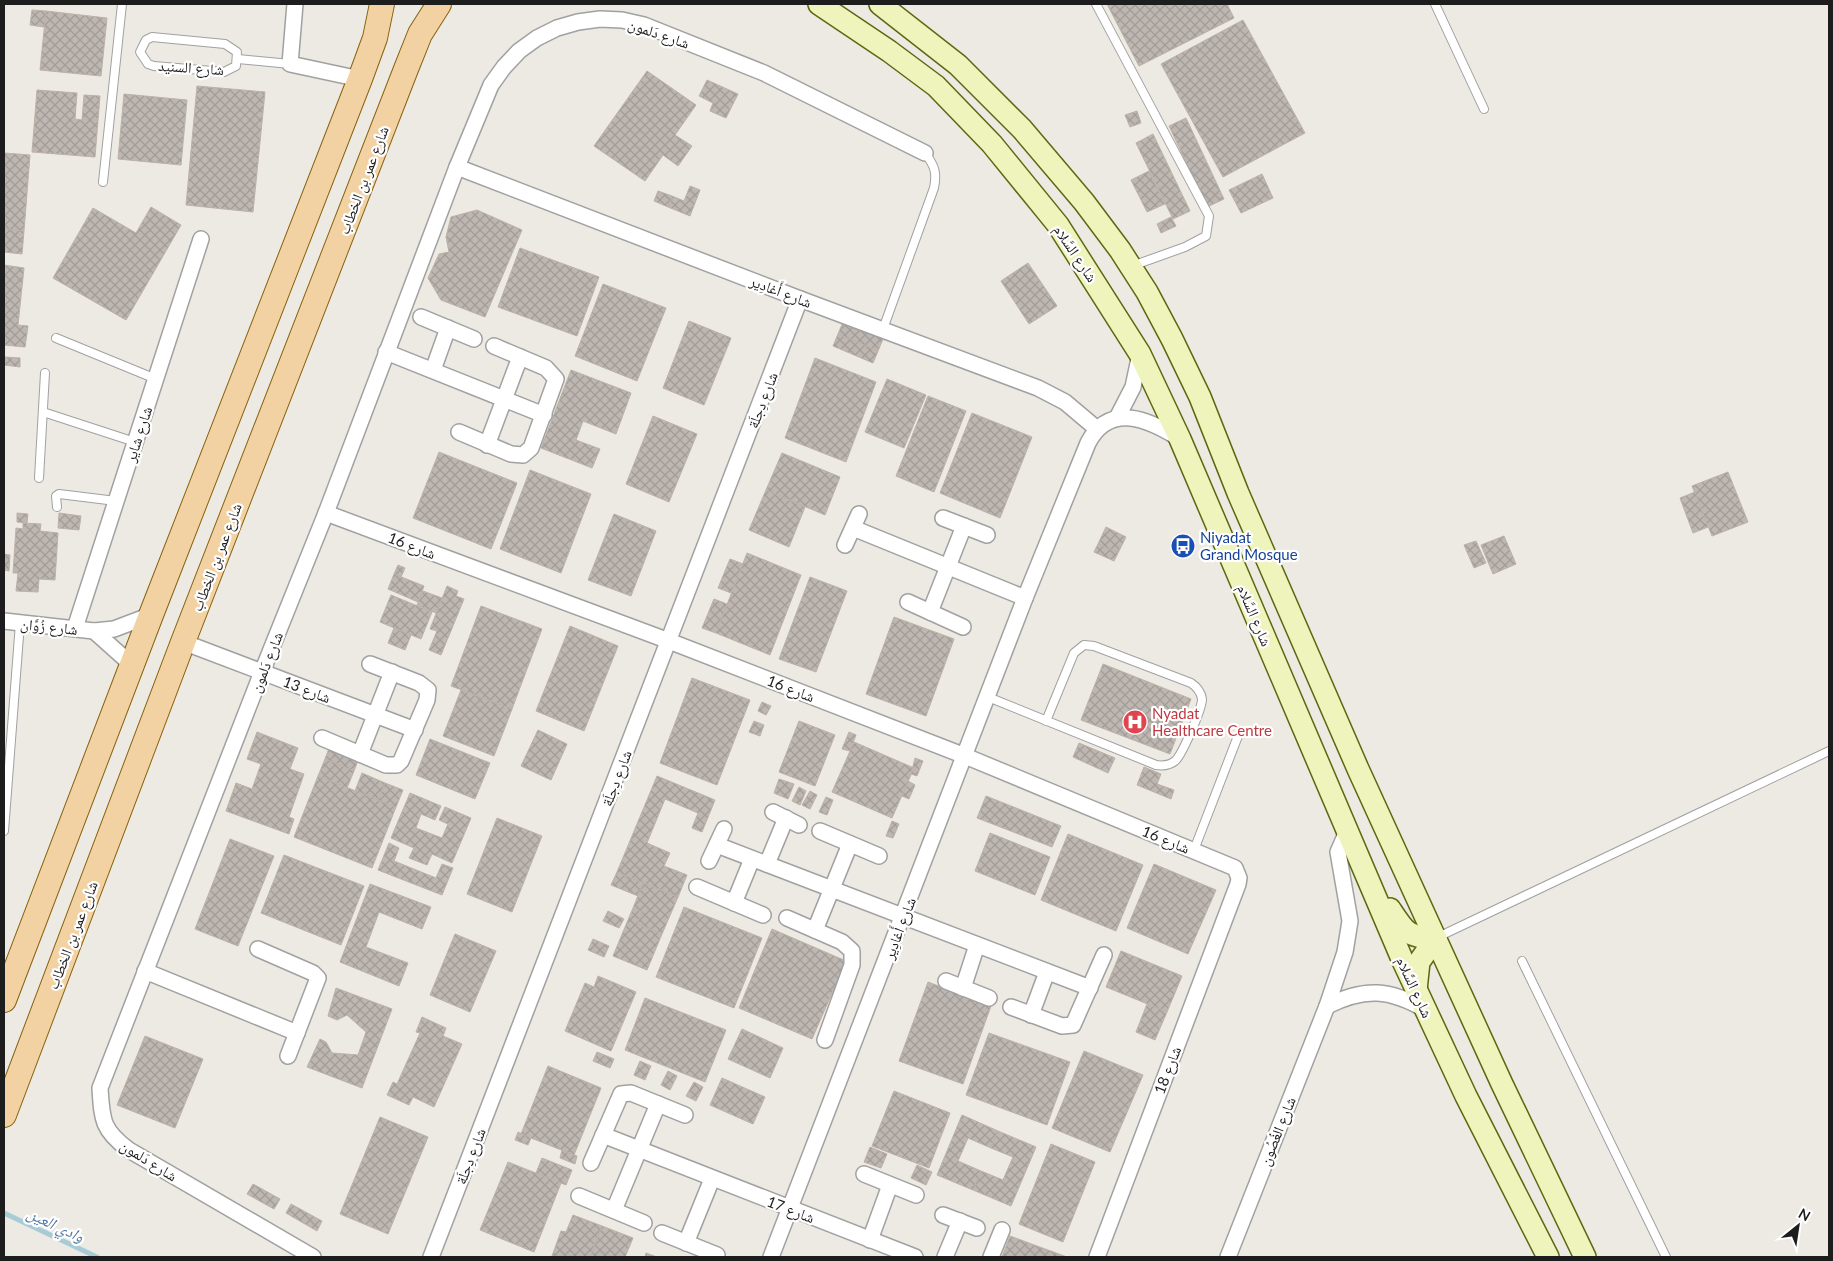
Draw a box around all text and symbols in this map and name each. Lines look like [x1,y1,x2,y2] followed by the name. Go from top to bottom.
[625,14,692,54] street label: شارع دَلمون
[157,56,225,80] street label: شارع السنيد
[334,123,394,237] street label: شارع عمر بن الخطاب
[1049,221,1102,286] street label: شارع السَّلام
[746,269,815,313] street label: شارع أَغادِير
[743,369,783,431] street label: شارع دِجلَة
[120,404,157,466] street label: شارع شاير
[187,500,247,614] street label: شارع عمر بن الخطاب
[385,528,439,564] street label: شارع 16
[1200,528,1298,563] place label: Niyadat Grand Mosque
[1170,533,1196,559] bus stop icon: Niyadat Grand Mosque
[1232,581,1276,650] street label: شارع السَّلام
[19,614,79,640] street label: شارع زُوَّان
[246,629,288,696] street label: شارع دَلمون
[764,671,818,707] street label: شارع 16
[280,672,334,708] street label: شارع 13
[1152,704,1272,739] place label: Nyadat Healthcare Centre
[1122,709,1148,735] hospital icon: Nyadat Healthcare Centre
[597,747,637,809] street label: شارع دِجلَة
[1139,821,1193,859] street label: شارع 16
[43,878,103,992] street label: شارع عمر بن الخطاب
[877,894,921,963] street label: شارع أَغادِير
[1391,953,1437,1021] street label: شارع السَّلام
[1150,1043,1186,1097] street label: شارع 18
[1255,1094,1301,1169] street label: شارع الغُصُون
[451,1125,491,1187] street label: شارع دِجلَة
[116,1135,181,1186] street label: شارع دَلمون
[764,1192,818,1228] street label: شارع 17
[1773,1201,1823,1251] north arrow
[23,1203,88,1249] water label: وادي العين
[1796,1204,1814,1224] text: N

